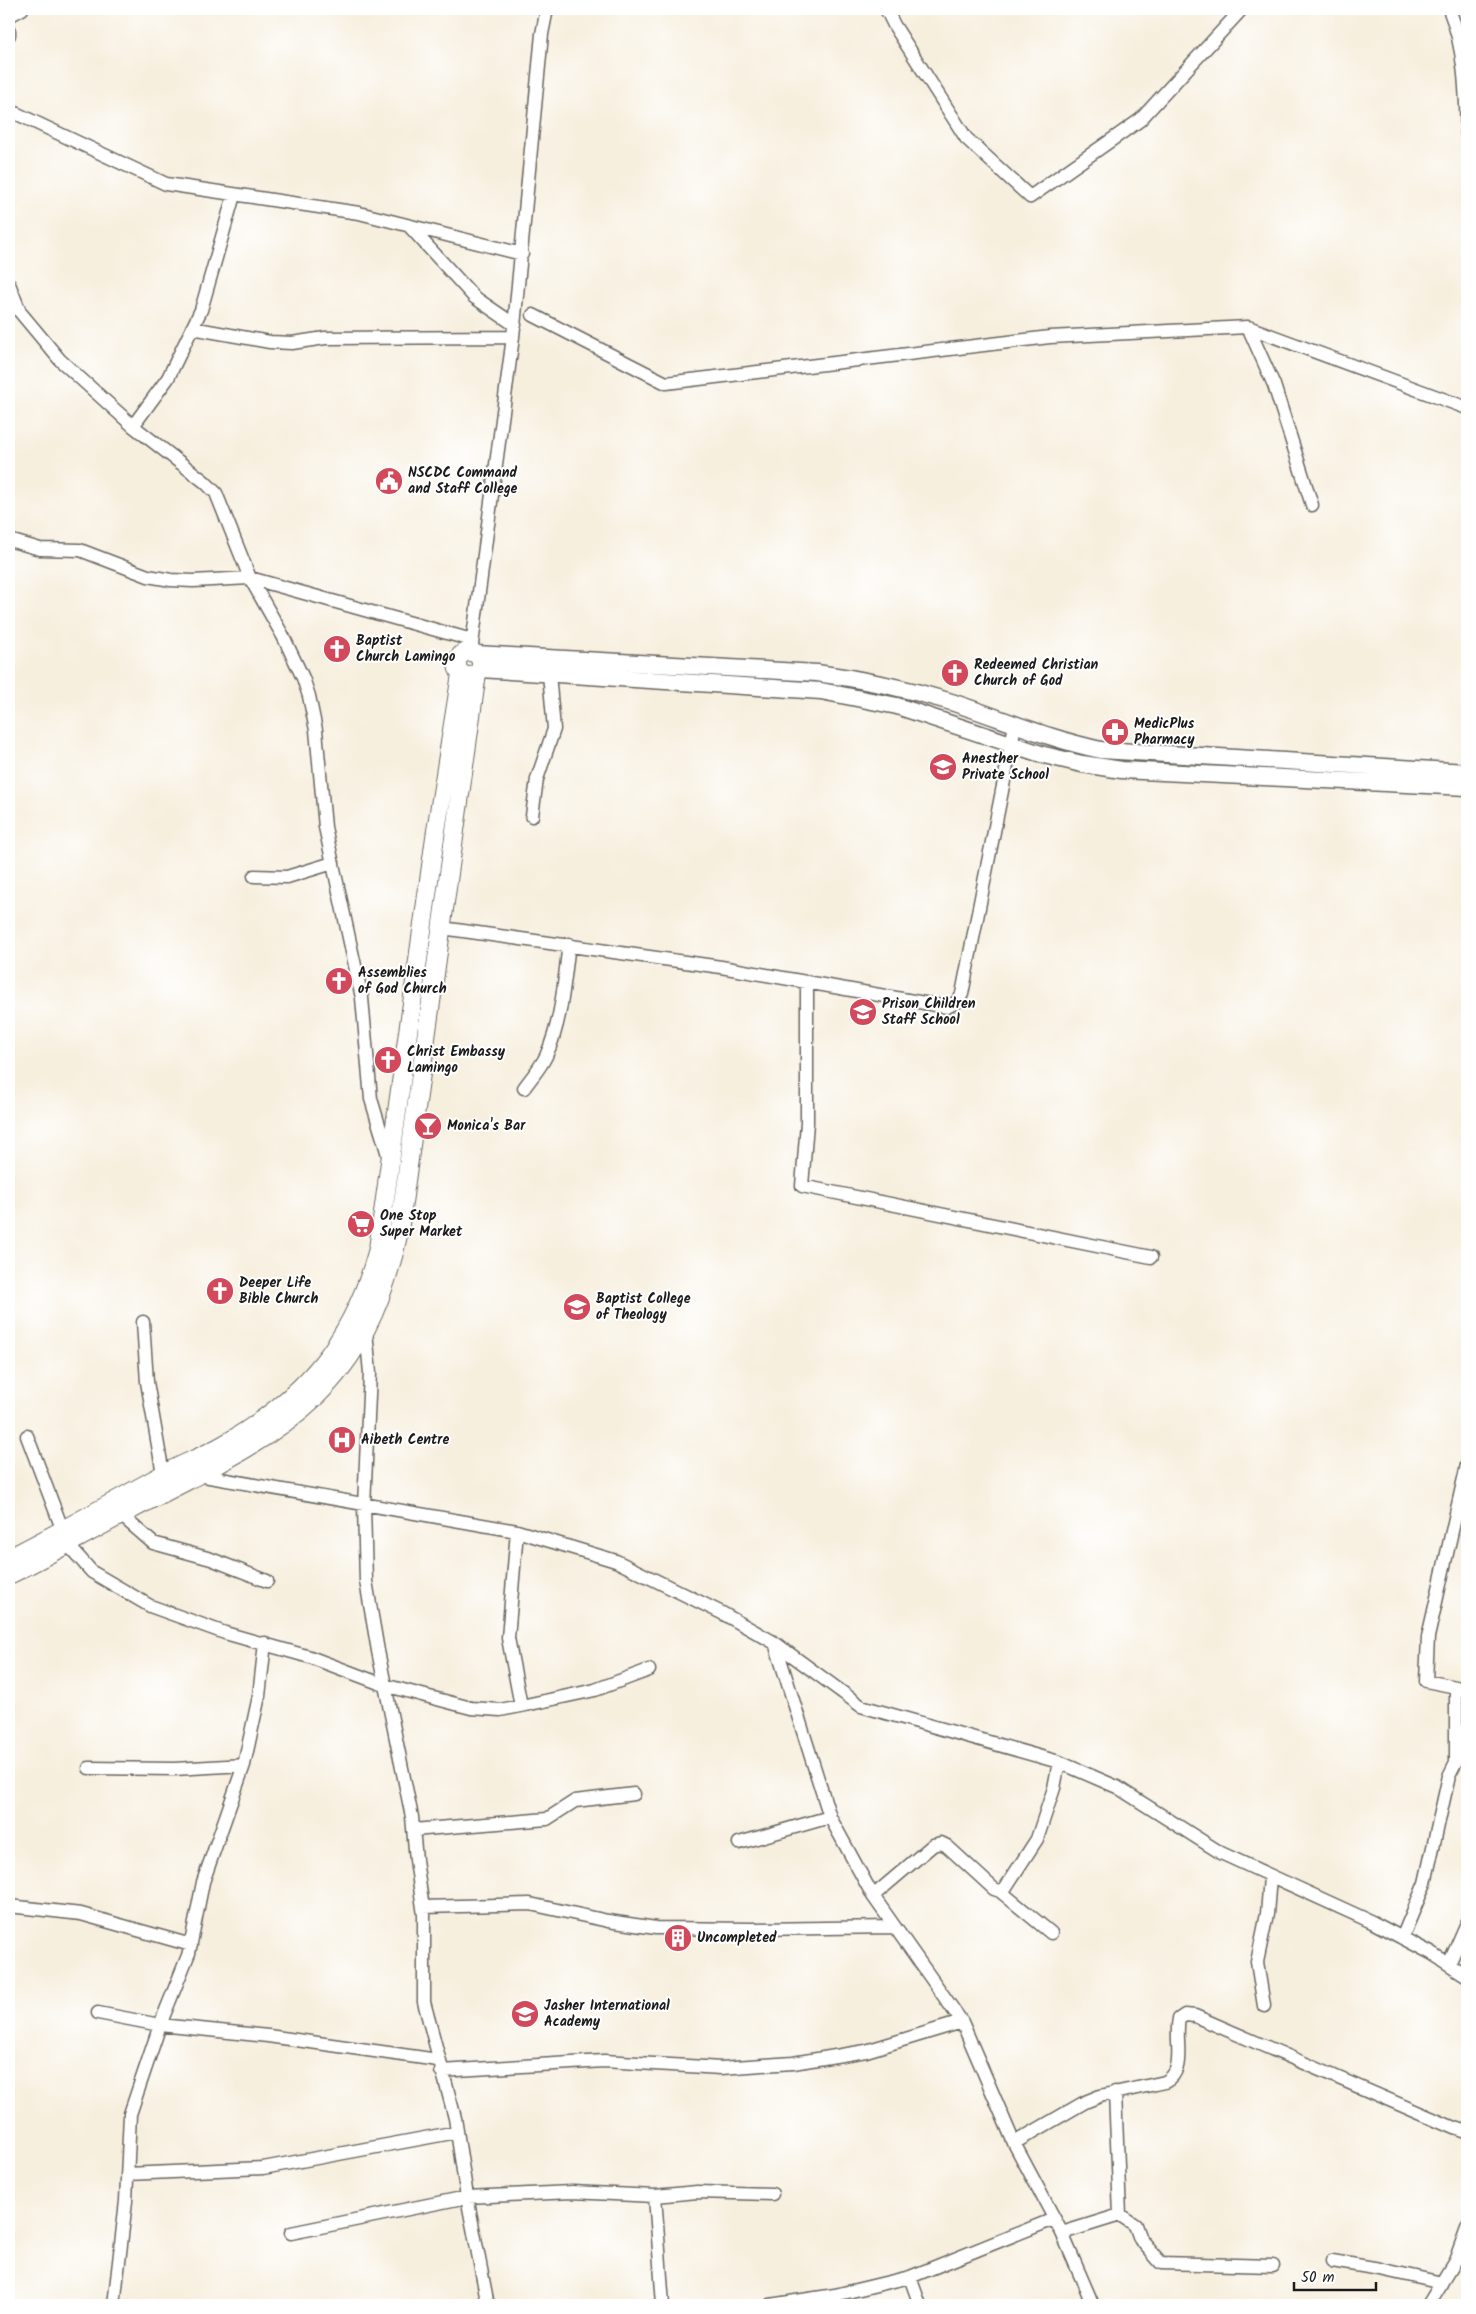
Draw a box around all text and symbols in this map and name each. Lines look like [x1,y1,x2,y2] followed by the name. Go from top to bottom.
[408,462,518,500] place label: NSCDC Command and Staff College
[374,466,404,496] public building icon: NSCDC Command and Staff College
[356,630,456,668] place label: Baptist Church Lamingo
[322,634,352,664] church icon: Baptist Church Lamingo
[974,654,1099,692] place label: Redeemed Christian Church of God
[940,658,970,688] church icon: Redeemed Christian Church of God
[1134,713,1195,751] place label: MedicPlus Pharmacy
[1100,717,1130,747] pharmacy icon: MedicPlus Pharmacy
[962,748,1049,786] place label: Anesther Private School
[928,752,958,782] school or university icon: Anesther Private School
[358,962,447,1000] place label: Assemblies of God Church
[324,966,354,996] church icon: Assemblies of God Church
[882,993,976,1031] place label: Prison Children Staff School
[848,997,878,1027] school or university icon: Prison Children Staff School
[407,1041,506,1079] place label: Christ Embassy Lamingo
[373,1045,403,1075] church icon: Christ Embassy Lamingo
[413,1111,443,1141] bar icon: Monica's Bar
[447,1115,526,1137] place label: Monica's Bar
[380,1205,463,1243] place label: One Stop Super Market
[346,1209,376,1239] supermarket icon: One Stop Super Market
[239,1272,318,1310] place label: Deeper Life Bible Church
[205,1276,235,1306] church icon: Deeper Life Bible Church
[596,1288,691,1326] place label: Baptist College of Theology
[562,1292,592,1322] school or university icon: Baptist College of Theology
[327,1425,357,1455] hospital icon: Aibeth Centre
[361,1429,449,1451] place label: Aibeth Centre
[663,1923,693,1953] building icon: Uncompleted
[697,1927,777,1949] place label: Uncompleted
[544,1995,670,2033] place label: Jasher International Academy
[510,1999,540,2029] school or university icon: Jasher International Academy
[1294,2259,1376,2291] scale bar
[1301,2266,1335,2290] text: 50 m

